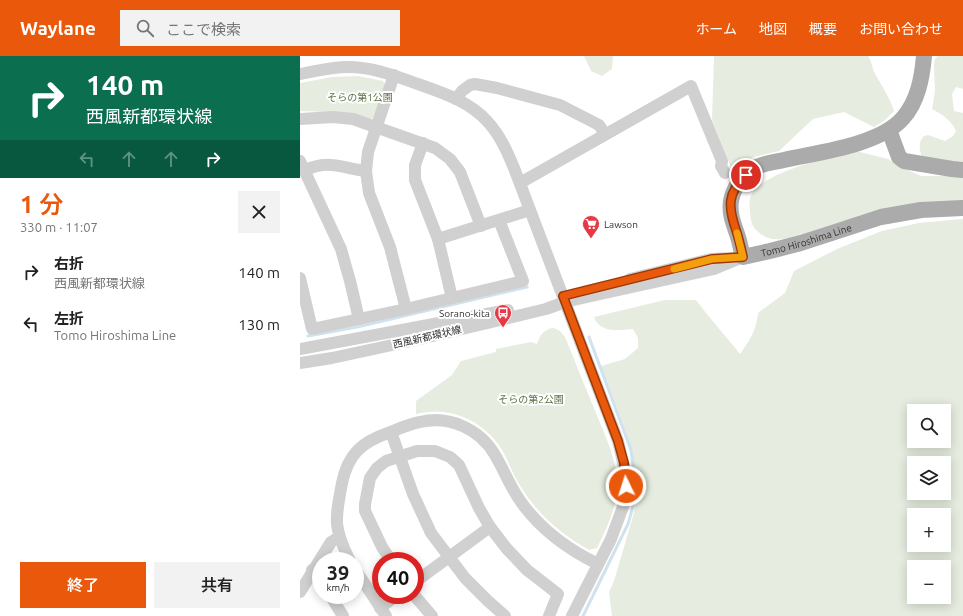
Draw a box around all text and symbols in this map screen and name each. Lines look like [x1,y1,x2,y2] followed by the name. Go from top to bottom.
[120,10,400,46] search box
[20,17,96,39] text: Waylane
[134,17,156,39] icon: search
[166,21,241,38] text: ここで検索
[695,21,737,37] text: ホーム
[759,21,787,37] text: 地図
[809,21,837,37] text: 概要
[859,21,943,37] text: お問い合わせ
[86,69,164,100] text: 140 m
[20,72,72,124] icon: right
[327,92,393,103] park label: そらの第1公園
[86,106,212,126] text: 西風新都環状線
[76,148,98,170] icon: left
[118,148,140,170] icon: ahead
[160,148,182,170] icon: ahead
[202,148,224,170] icon: right
[729,158,763,192] pin
[735,164,757,186] icon: arrive
[20,191,63,218] text: 1 分
[238,191,280,233] button: close
[581,214,601,239] supermarket icon: Lawson
[604,219,638,230] place label: Lawson
[20,220,98,234] text: 330 m · 11:07
[760,221,853,258] street label: Tomo Hiroshima Line
[54,255,84,272] text: 右折
[20,261,42,283] icon: right
[238,264,280,281] text: 140 m
[54,276,145,290] text: 西風新都環状線
[493,303,513,328] bus stop icon: Sorano-kita
[439,308,490,319] place label: Sorano-kita
[54,310,84,327] text: 左折
[20,313,42,335] icon: left
[238,316,280,333] text: 130 m
[392,324,462,350] street label: 西風新都環状線
[54,328,176,342] text: Tomo Hiroshima Line
[498,394,564,405] park label: そらの第2公園
[907,404,951,604] map controls
[907,404,951,448] button: search
[907,456,951,500] button: layers
[605,465,647,507] position arrow
[907,508,951,552] button: +
[372,552,424,604] speed limit sign: 40
[907,560,951,604] button: −
[327,561,349,584] text: 39
[20,562,146,608] button: 終了
[154,562,280,608] button: 共有
[326,582,350,593] text: km/h

